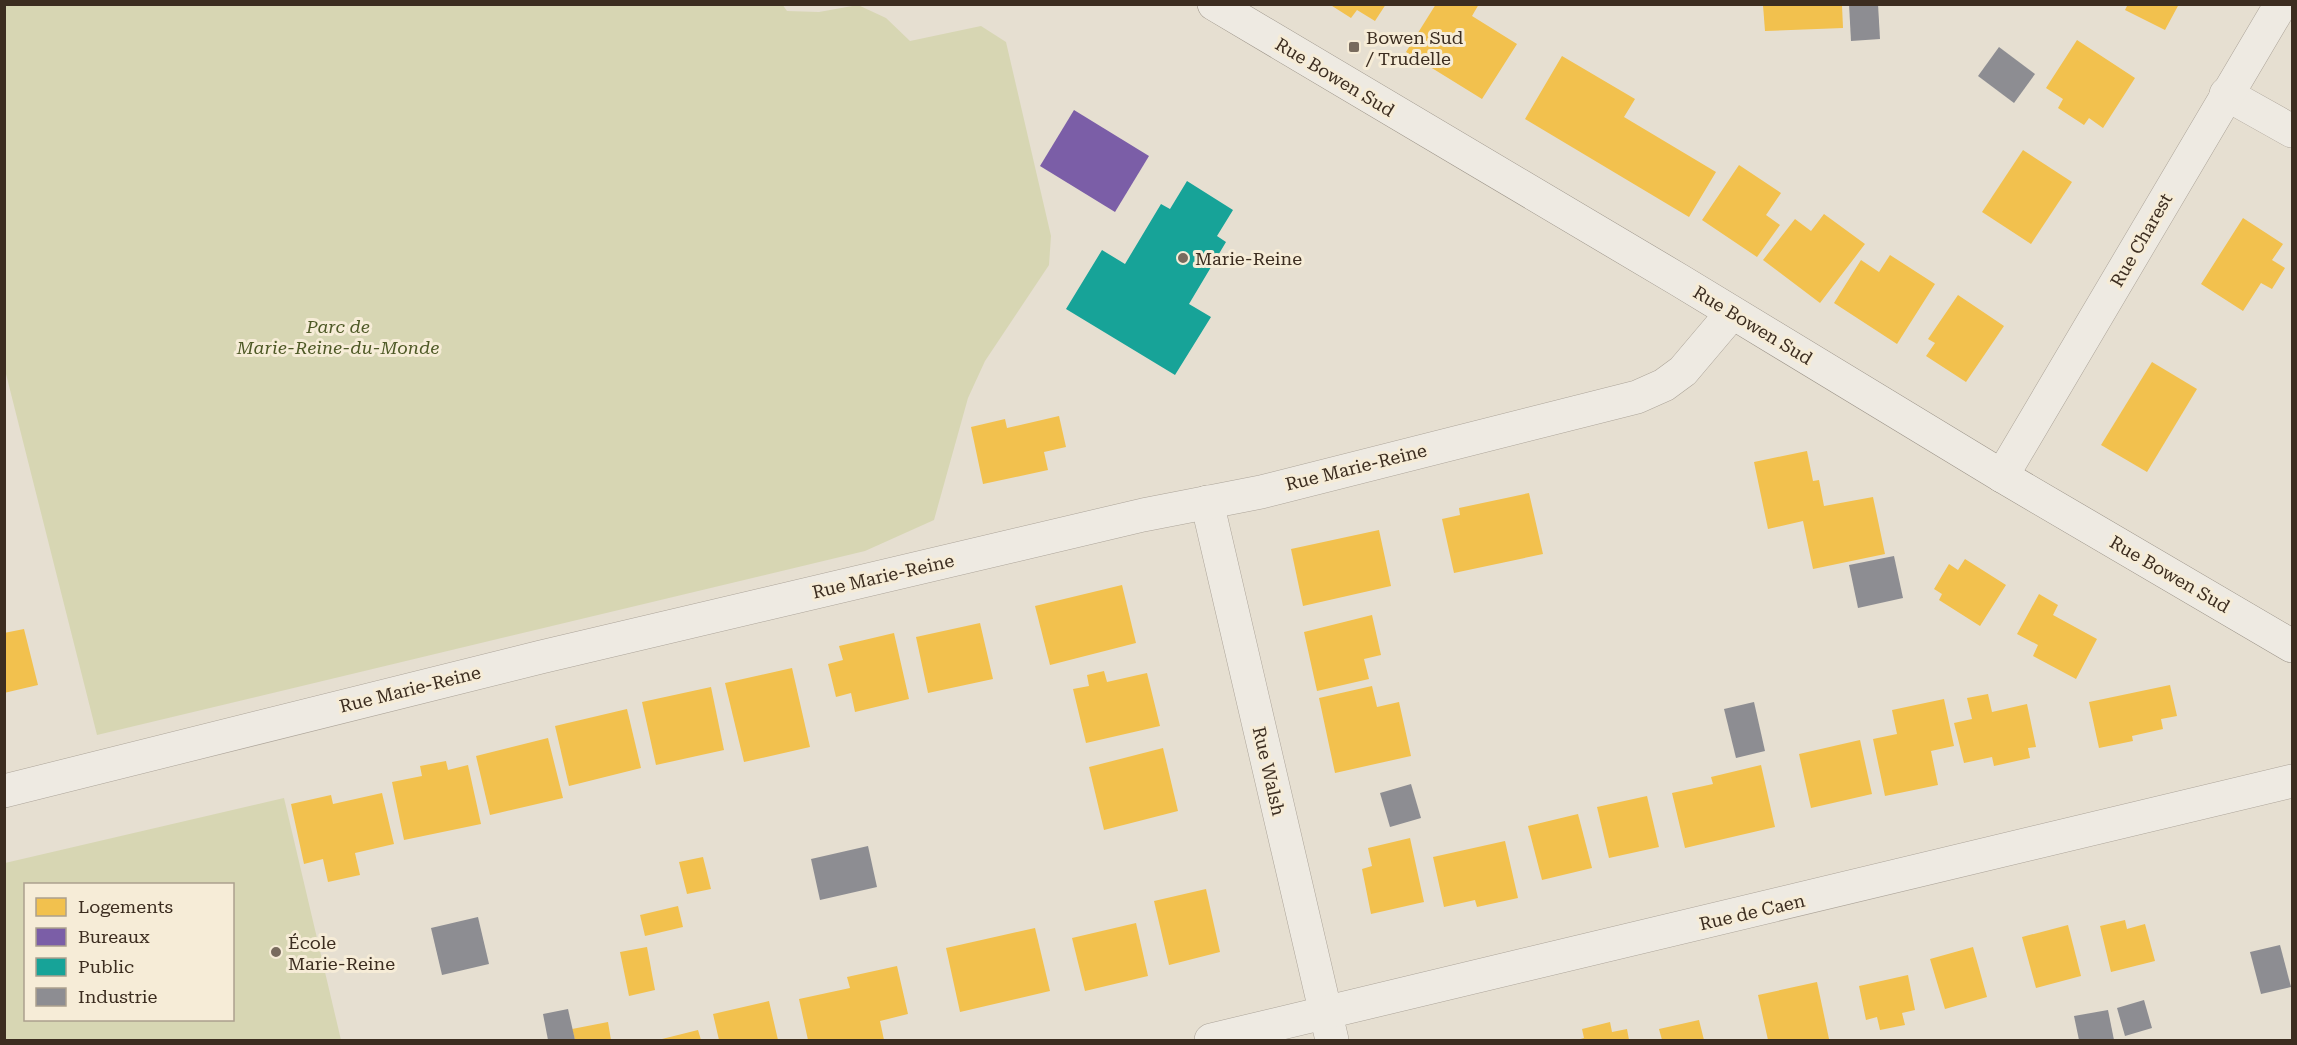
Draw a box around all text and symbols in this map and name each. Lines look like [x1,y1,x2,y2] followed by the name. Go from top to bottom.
[1365,27,1464,69] place label: Bowen Sud / Trudelle
[1272,33,1399,121] street label: Rue Bowen Sud
[1347,40,1361,54] marker: Bowen Sud / Trudelle
[2106,189,2176,290] street label: Rue Charest
[1195,248,1302,269] place label: Marie-Reine
[1176,251,1190,265] marker: Marie-Reine
[1690,281,1817,369] street label: Rue Bowen Sud
[236,316,439,358] park label: Parc de Marie-Reine-du-Monde
[1283,439,1429,495] street label: Rue Marie-Reine
[2106,531,2234,617] street label: Rue Bowen Sud
[810,549,956,603] street label: Rue Marie-Reine
[337,661,483,717] street label: Rue Marie-Reine
[1249,724,1290,818] street label: Rue Walsh
[24,883,234,1021] legend
[1697,890,1807,934] street label: Rue de Caen
[78,896,173,917] text: Logements
[78,926,150,947] text: Bureaux
[288,932,395,974] place label: École Marie-Reine
[269,945,283,959] marker: École Marie-Reine
[78,956,134,977] text: Public
[78,986,158,1007] text: Industrie

